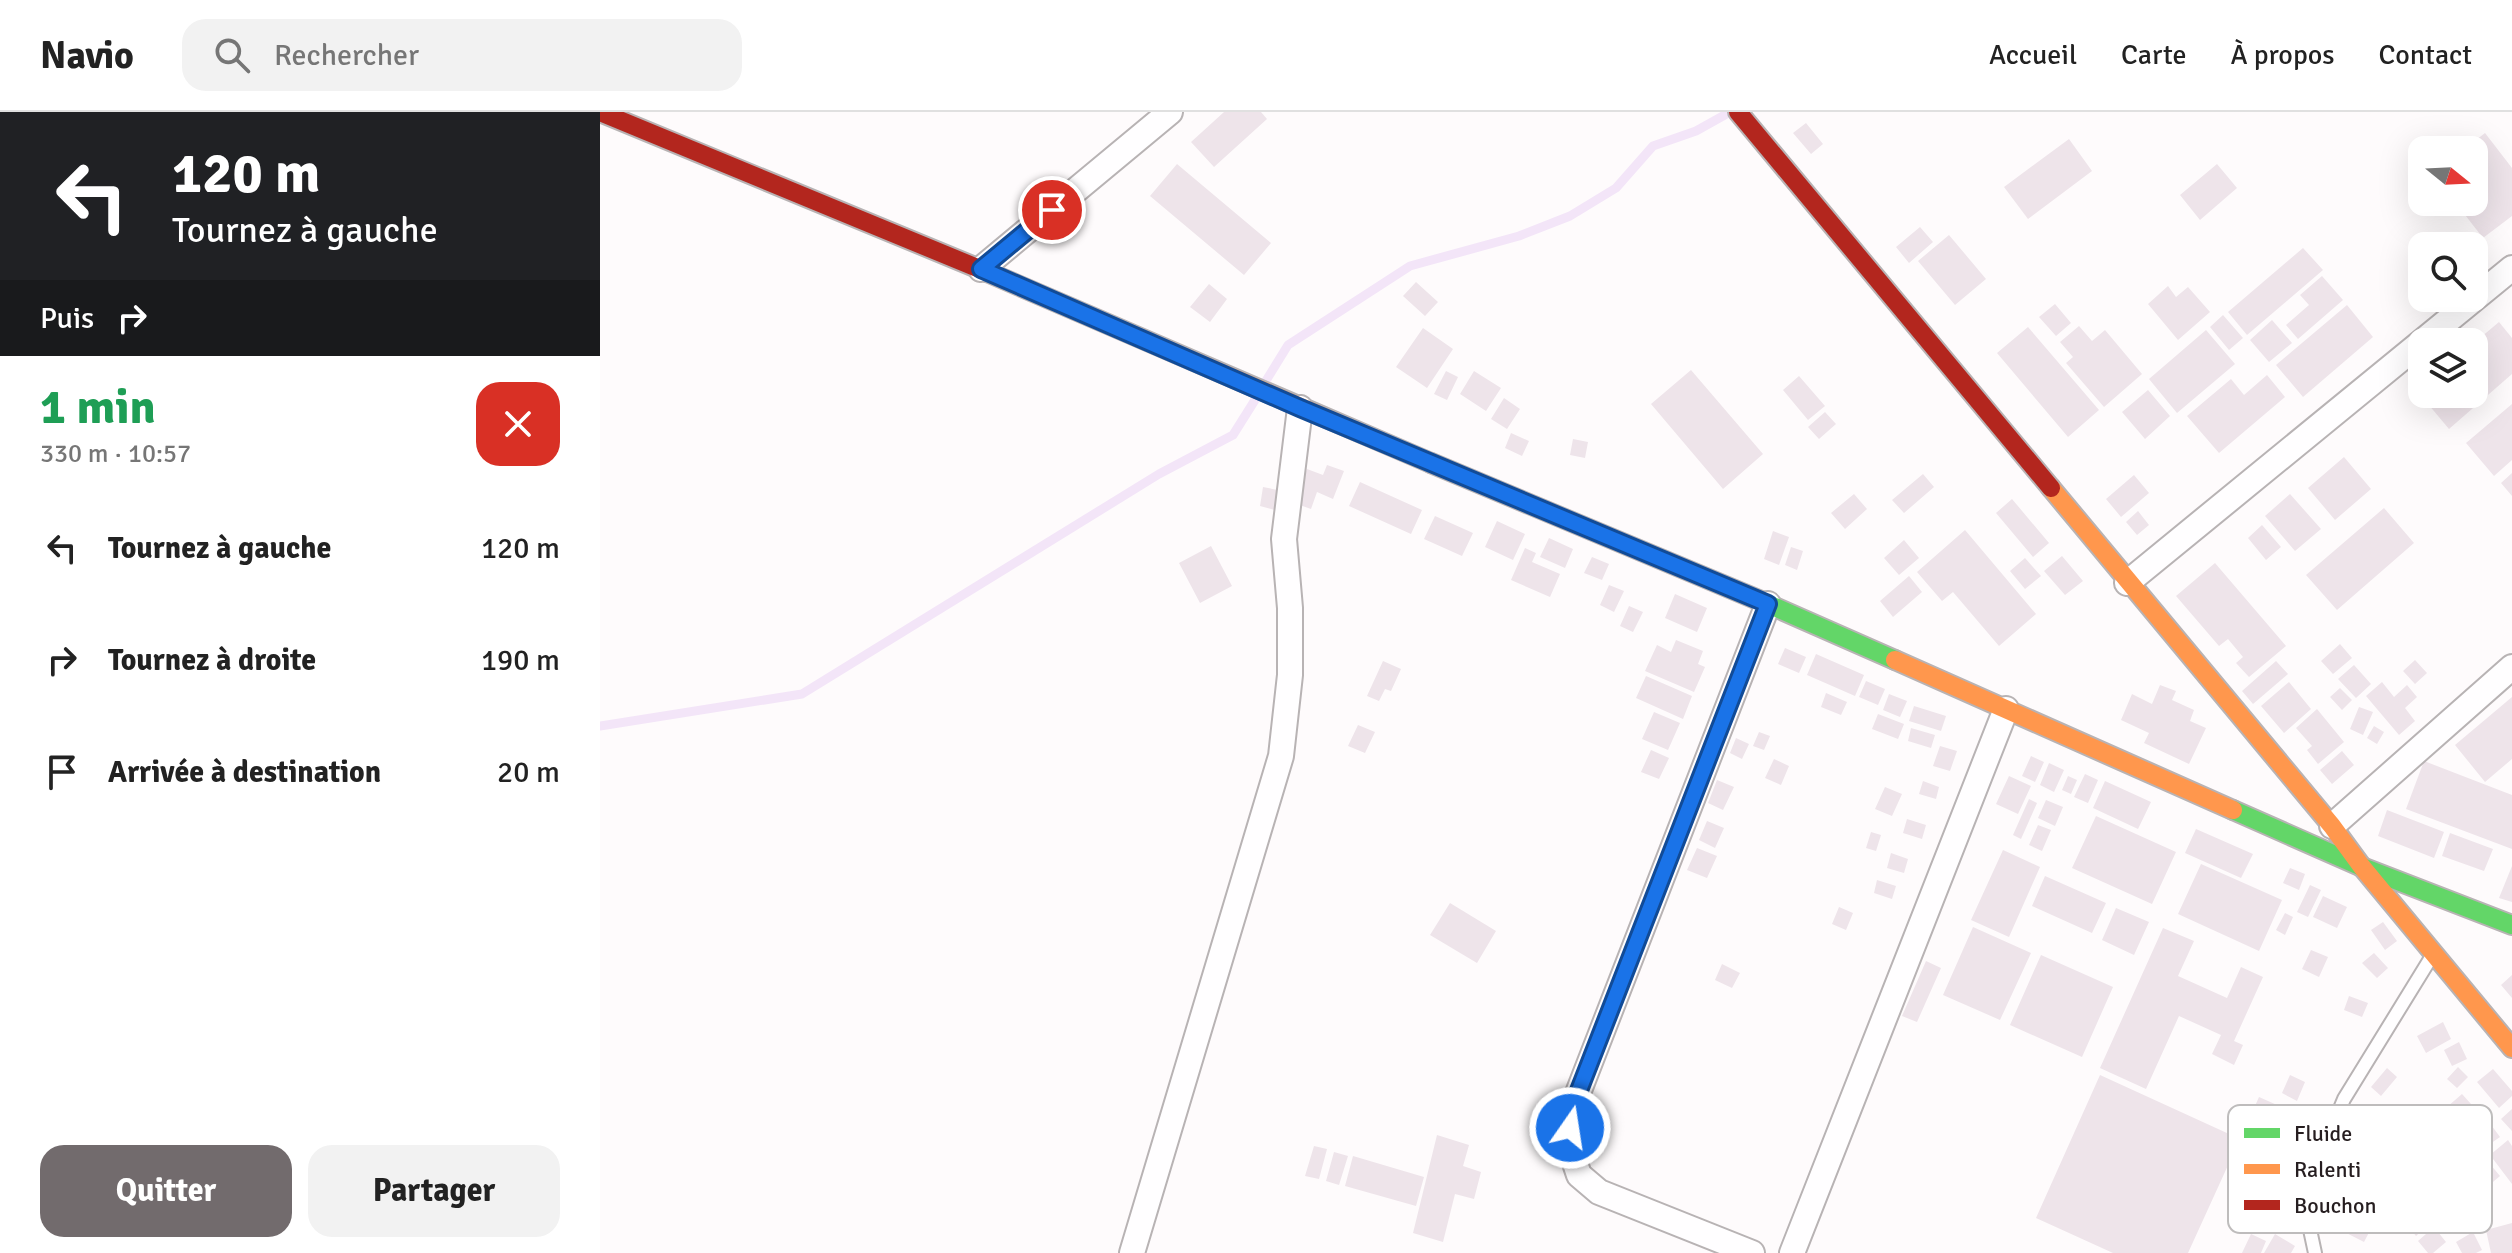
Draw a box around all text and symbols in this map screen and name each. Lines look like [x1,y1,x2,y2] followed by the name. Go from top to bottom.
[182,19,742,91] search box
[40,32,134,79] text: Navio
[210,33,254,77] icon: search
[274,37,419,74] text: Rechercher
[1989,38,2077,72] text: Accueil
[2121,38,2186,72] text: Carte
[2230,38,2335,72] text: À propos
[2379,38,2472,72] text: Contact
[2408,136,2488,216] north arrow
[2408,136,2488,408] map controls
[172,139,320,208] text: 120 m
[40,144,144,248] icon: left
[1018,176,1086,244] pin
[1030,188,1074,232] icon: arrive
[172,208,438,253] text: Tournez à gauche
[2408,232,2488,312] button: search
[110,296,154,340] icon: right
[40,300,94,337] text: Puis
[2408,328,2488,408] button: layers
[40,378,156,437] text: 1 min
[476,382,560,466] button: close
[40,438,191,470] text: 330 m · 10:57
[40,526,84,570] icon: left
[108,530,331,567] text: Tournez à gauche
[481,530,560,567] text: 120 m
[40,638,84,682] icon: right
[108,642,316,679] text: Tournez à droite
[481,642,560,679] text: 190 m
[40,750,84,794] icon: arrive
[108,754,381,791] text: Arrivée à destination
[497,754,560,791] text: 20 m
[1528,1086,1612,1170] position arrow
[2228,1105,2492,1233] legend
[2294,1120,2352,1147] text: Fluide
[40,1145,292,1237] button: Quitter
[308,1145,560,1237] button: Partager
[2294,1156,2361,1183] text: Ralenti
[2294,1192,2377,1219] text: Bouchon

